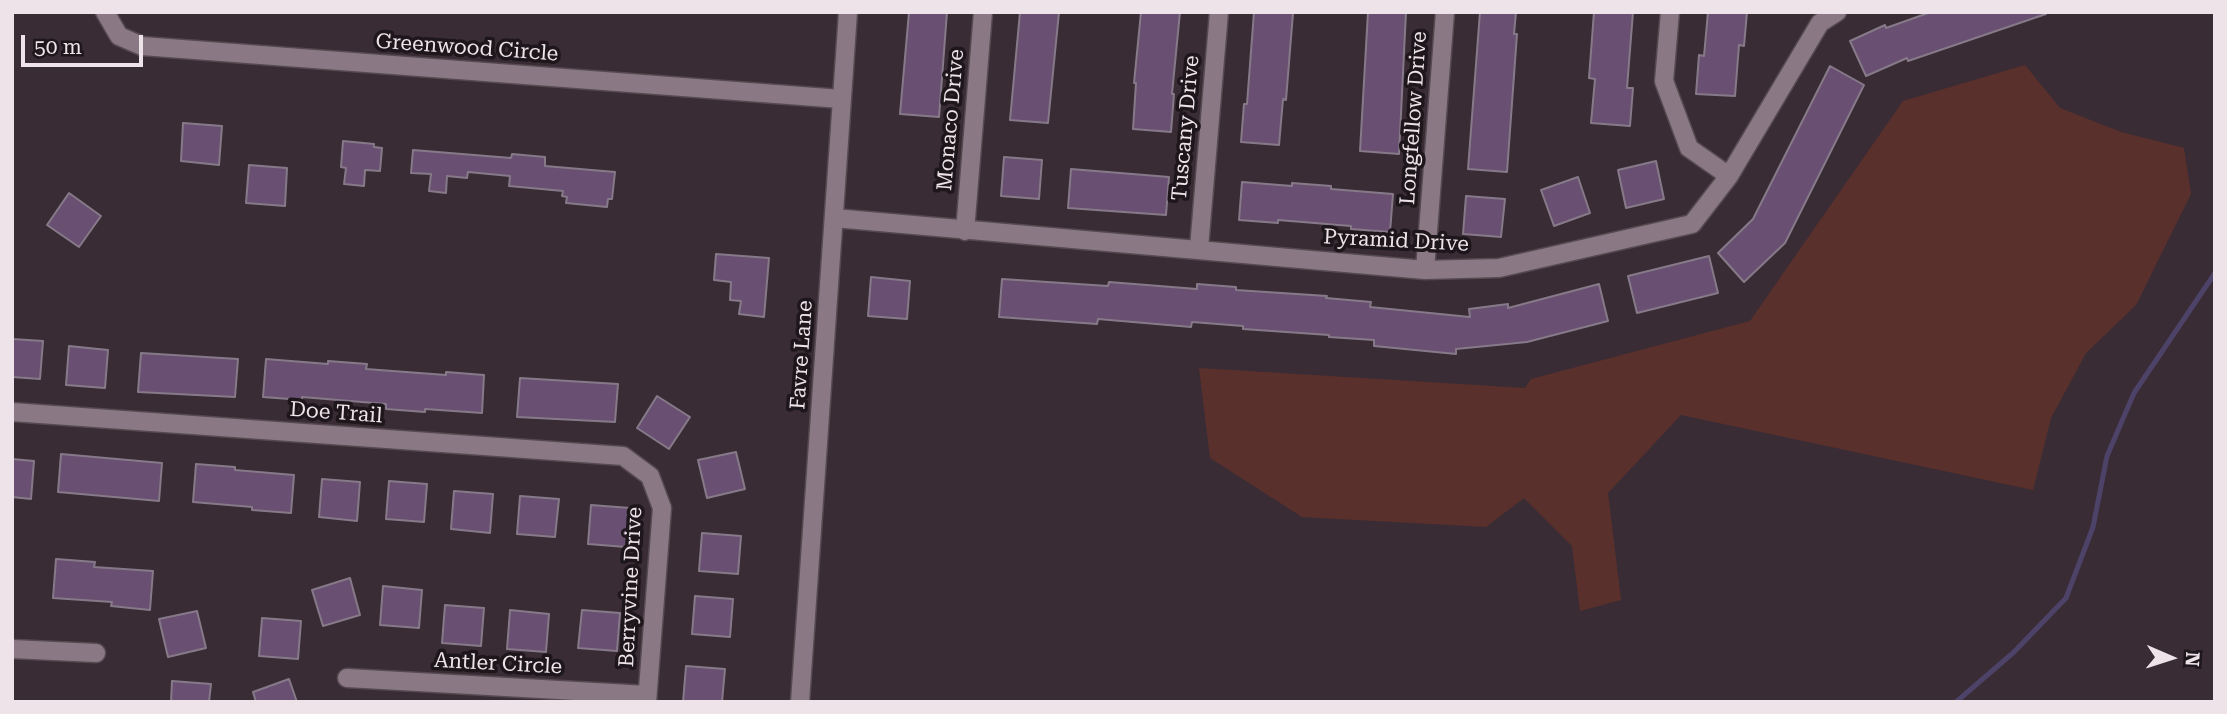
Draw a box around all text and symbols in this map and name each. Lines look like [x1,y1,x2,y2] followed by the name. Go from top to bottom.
[24,21,147,65] scale bar
[375,29,559,67] street label: Greenwood Circle
[1395,30,1433,206] street label: Longfellow Drive
[34,35,82,59] text: 50 m
[932,48,970,192] street label: Monaco Drive
[1167,54,1205,202] street label: Tuscany Drive
[1323,225,1469,257] street label: Pyramid Drive
[786,300,818,410] street label: Favre Lane
[289,397,383,429] street label: Doe Trail
[614,506,648,668] street label: Berryvine Drive
[2136,623,2206,693] north arrow
[433,648,563,680] street label: Antler Circle
[2181,651,2204,667] text: N

